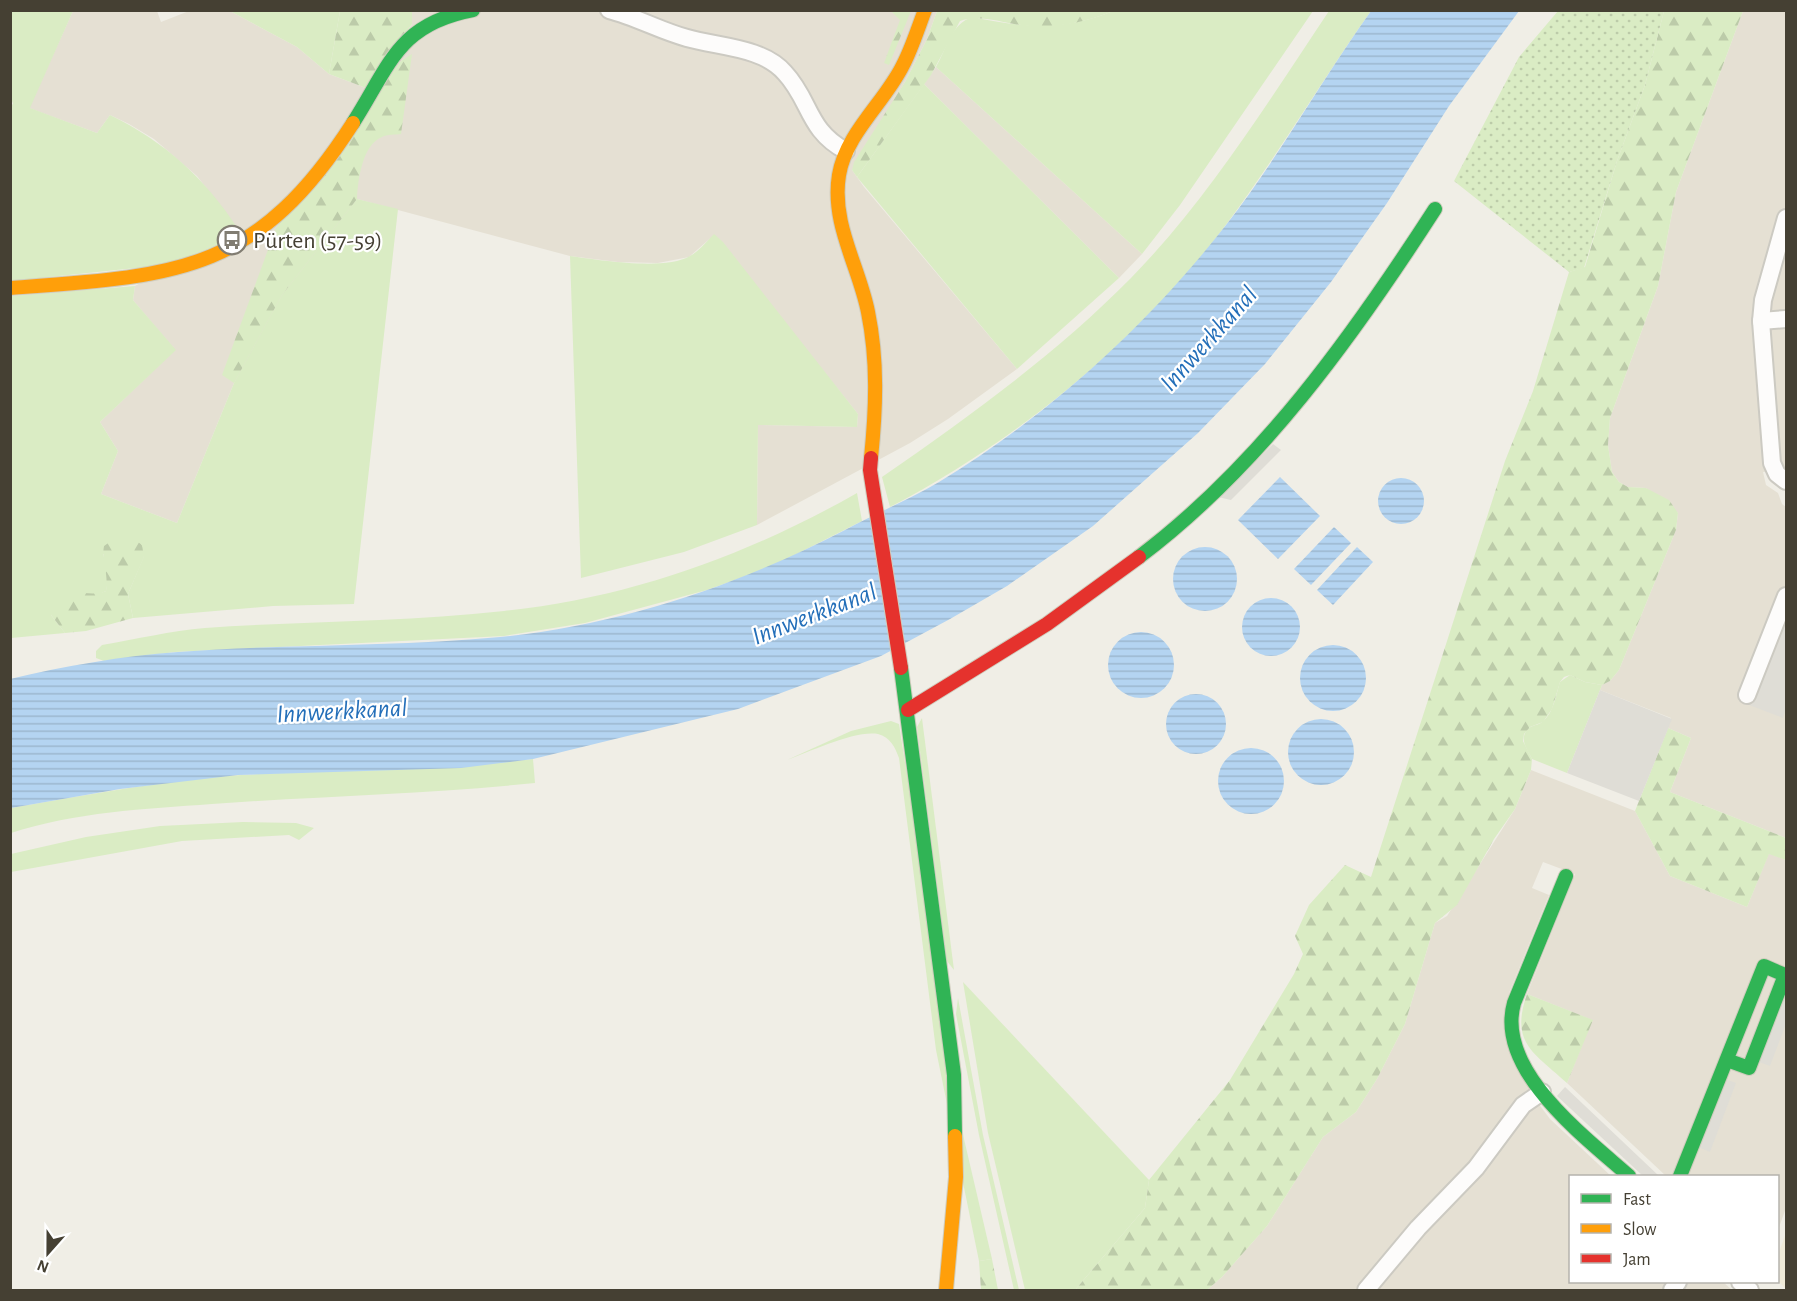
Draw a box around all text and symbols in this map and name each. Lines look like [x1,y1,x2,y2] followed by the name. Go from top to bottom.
[216,224,248,256] bus stop icon: Pürten (57-59)
[253,229,383,253] place label: Pürten (57-59)
[1155,281,1262,396] water label: Innwerkkanal
[748,578,880,650] water label: Innwerkkanal
[276,695,408,727] water label: Innwerkkanal
[1569,1175,1779,1283] legend
[1623,1191,1651,1209] text: Fast
[1623,1221,1656,1239] text: Slow
[18,1223,78,1283] north arrow
[1623,1251,1651,1269] text: Jam
[35,1257,51,1276] text: N

